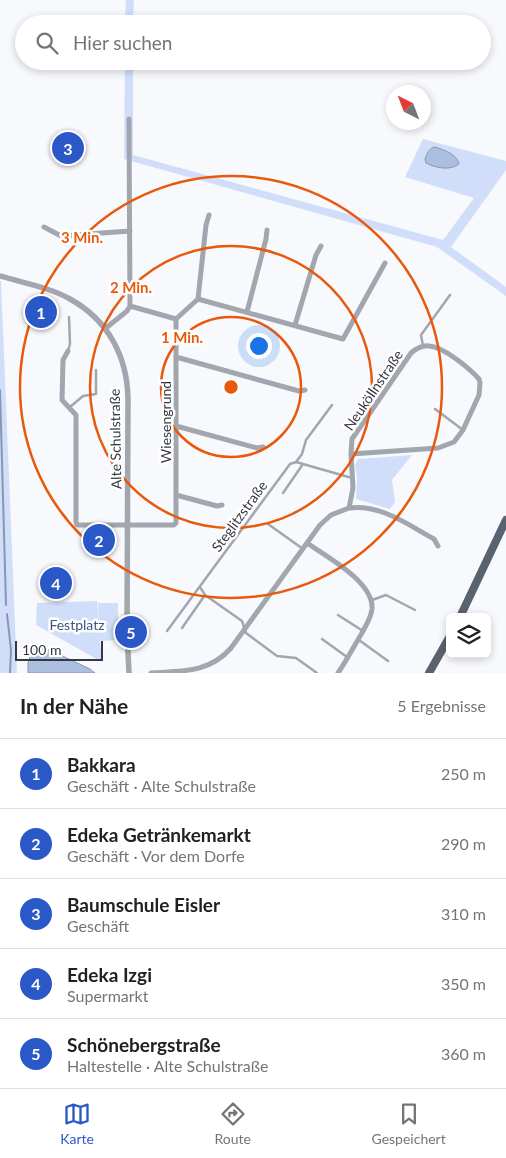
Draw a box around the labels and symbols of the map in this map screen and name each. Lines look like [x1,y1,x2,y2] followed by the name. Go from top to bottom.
[386,85,431,130] north arrow
[52,129,84,167] pin: 3
[61,228,103,246] text: 3 Min.
[110,278,152,296] text: 2 Min.
[25,293,57,331] pin: 1
[161,328,203,346] text: 1 Min.
[246,333,272,359] your location
[340,347,406,433] street label: Neuköllnstraße
[222,378,240,396] centre of rings
[157,381,174,463] street label: Wiesengrund
[106,389,124,489] street label: Alte Schulstraße
[208,477,270,555] street label: Steglitzstraße
[83,521,115,559] pin: 2
[40,564,72,602] pin: 4
[115,613,147,651] pin: 5
[49,616,105,633] park label: Festplatz
[15,638,102,661] scale bar

